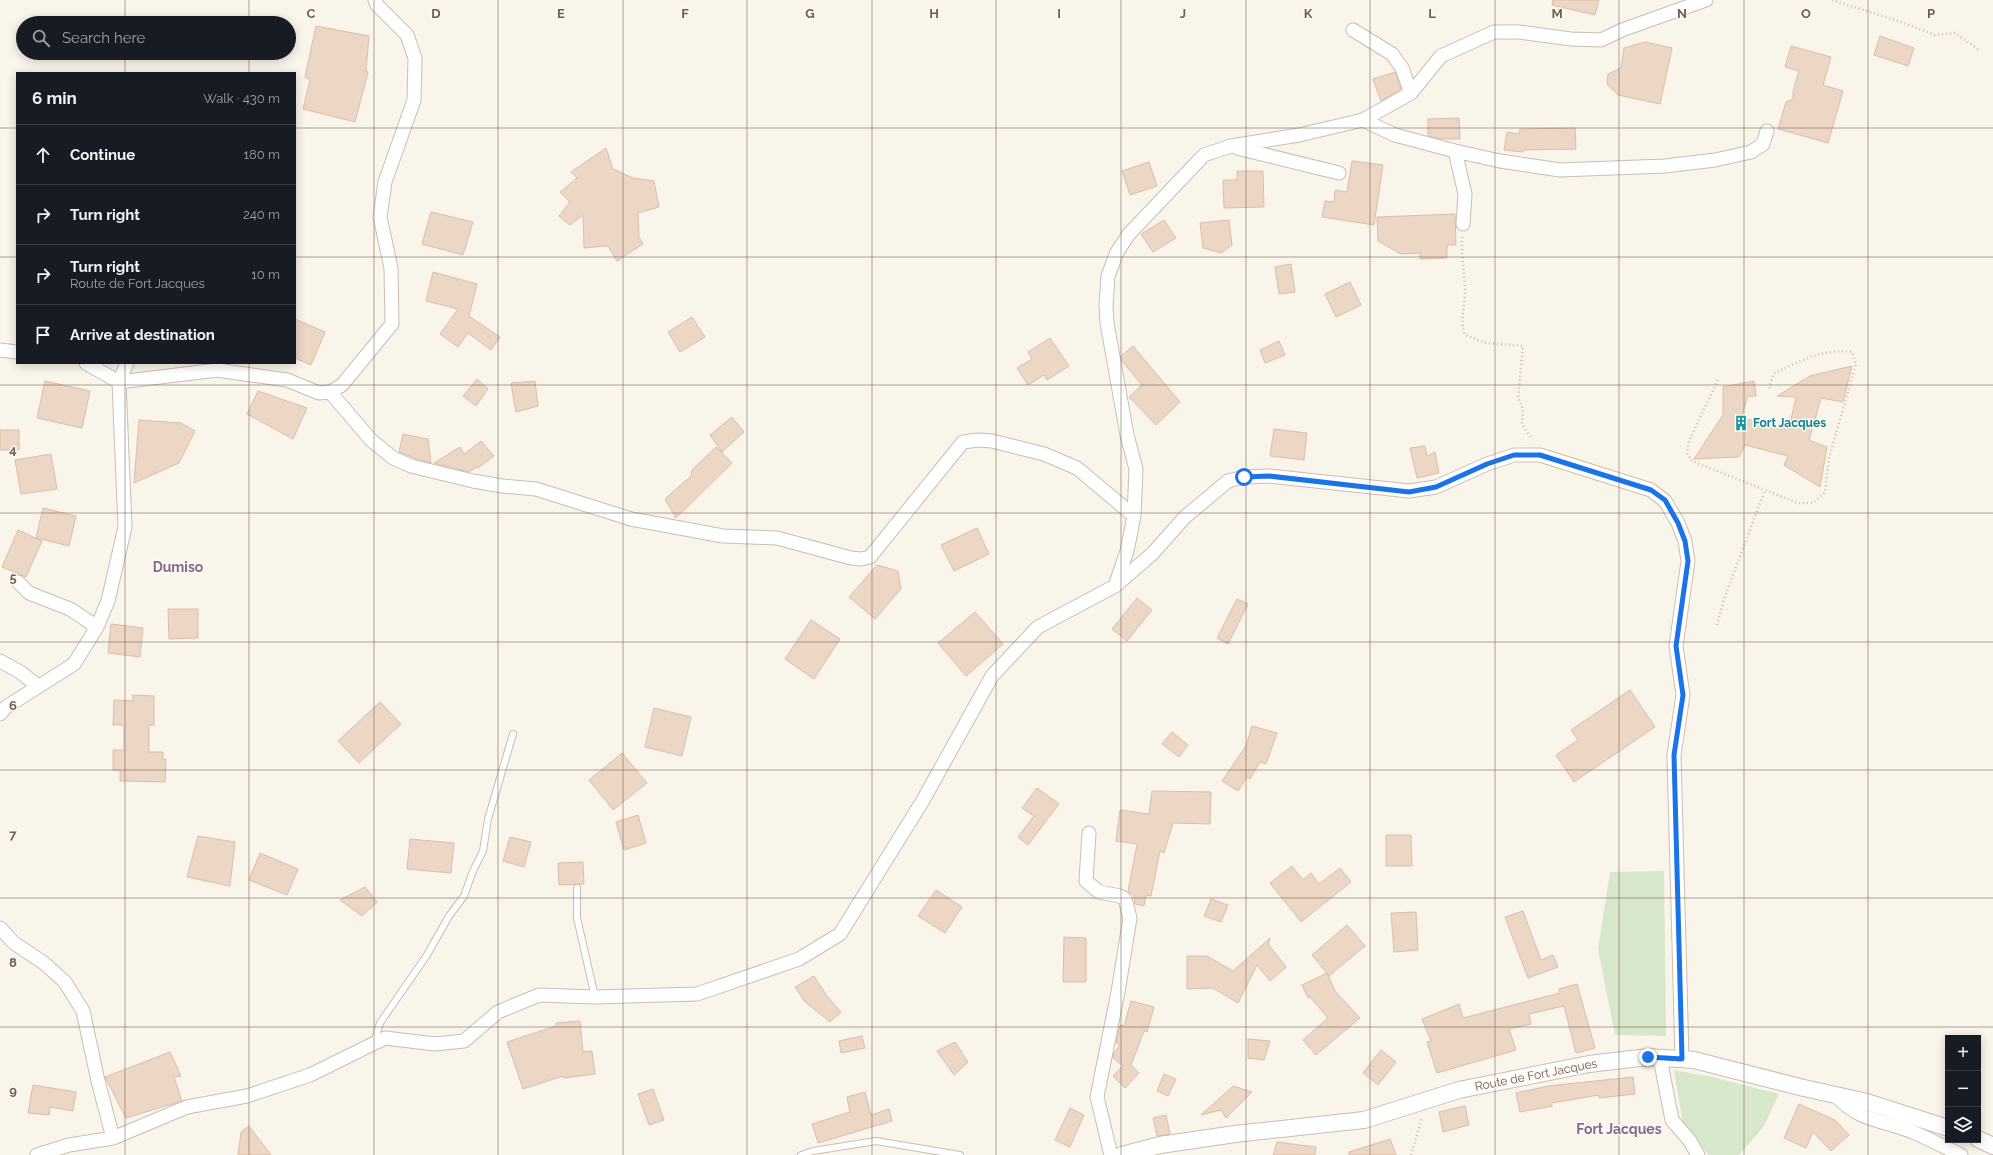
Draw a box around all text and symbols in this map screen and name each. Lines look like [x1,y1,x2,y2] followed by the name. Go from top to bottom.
[307,6,316,21] text: C
[431,6,441,21] text: D
[557,6,565,21] text: E
[681,6,689,21] text: F
[805,6,815,21] text: G
[929,6,939,21] text: H
[1057,6,1061,21] text: I
[1180,6,1186,21] text: J
[1304,6,1313,21] text: K
[1428,6,1436,21] text: L
[1551,6,1563,21] text: M
[1677,6,1687,21] text: N
[1801,6,1811,21] text: O
[1927,6,1935,21] text: P
[16,16,296,60] search box
[30,27,52,49] icon: search
[62,29,145,47] text: Search here
[32,88,77,108] text: 6 min
[203,91,280,106] text: Walk · 430 m
[32,144,54,166] icon: ahead
[70,146,135,164] text: Continue
[244,147,280,162] text: 180 m
[32,204,54,226] icon: right
[70,206,140,224] text: Turn right
[243,207,280,222] text: 240 m
[70,258,140,276] text: Turn right
[32,264,54,286] icon: right
[251,267,280,282] text: 10 m
[70,276,205,291] text: Route de Fort Jacques
[32,324,54,346] icon: arrive
[70,326,215,344] text: Arrive at destination
[1732,414,1750,432] building icon: Fort Jacques
[1753,416,1826,430] place label: Fort Jacques
[9,442,17,457] text: 4
[1235,468,1253,486] route start
[153,559,204,575] district label: Dumiso
[9,570,17,585] text: 5
[9,698,17,713] text: 6
[9,827,17,842] text: 7
[9,955,17,970] text: 8
[1945,1035,1981,1143] map controls
[1945,1035,1981,1071] button: +
[1639,1048,1657,1066] route end
[1474,1056,1599,1094] street label: Route de Fort Jacques
[1945,1071,1981,1107] button: −
[9,1083,17,1098] text: 9
[1945,1107,1981,1143] button: layers
[1576,1121,1662,1137] district label: Fort Jacques

